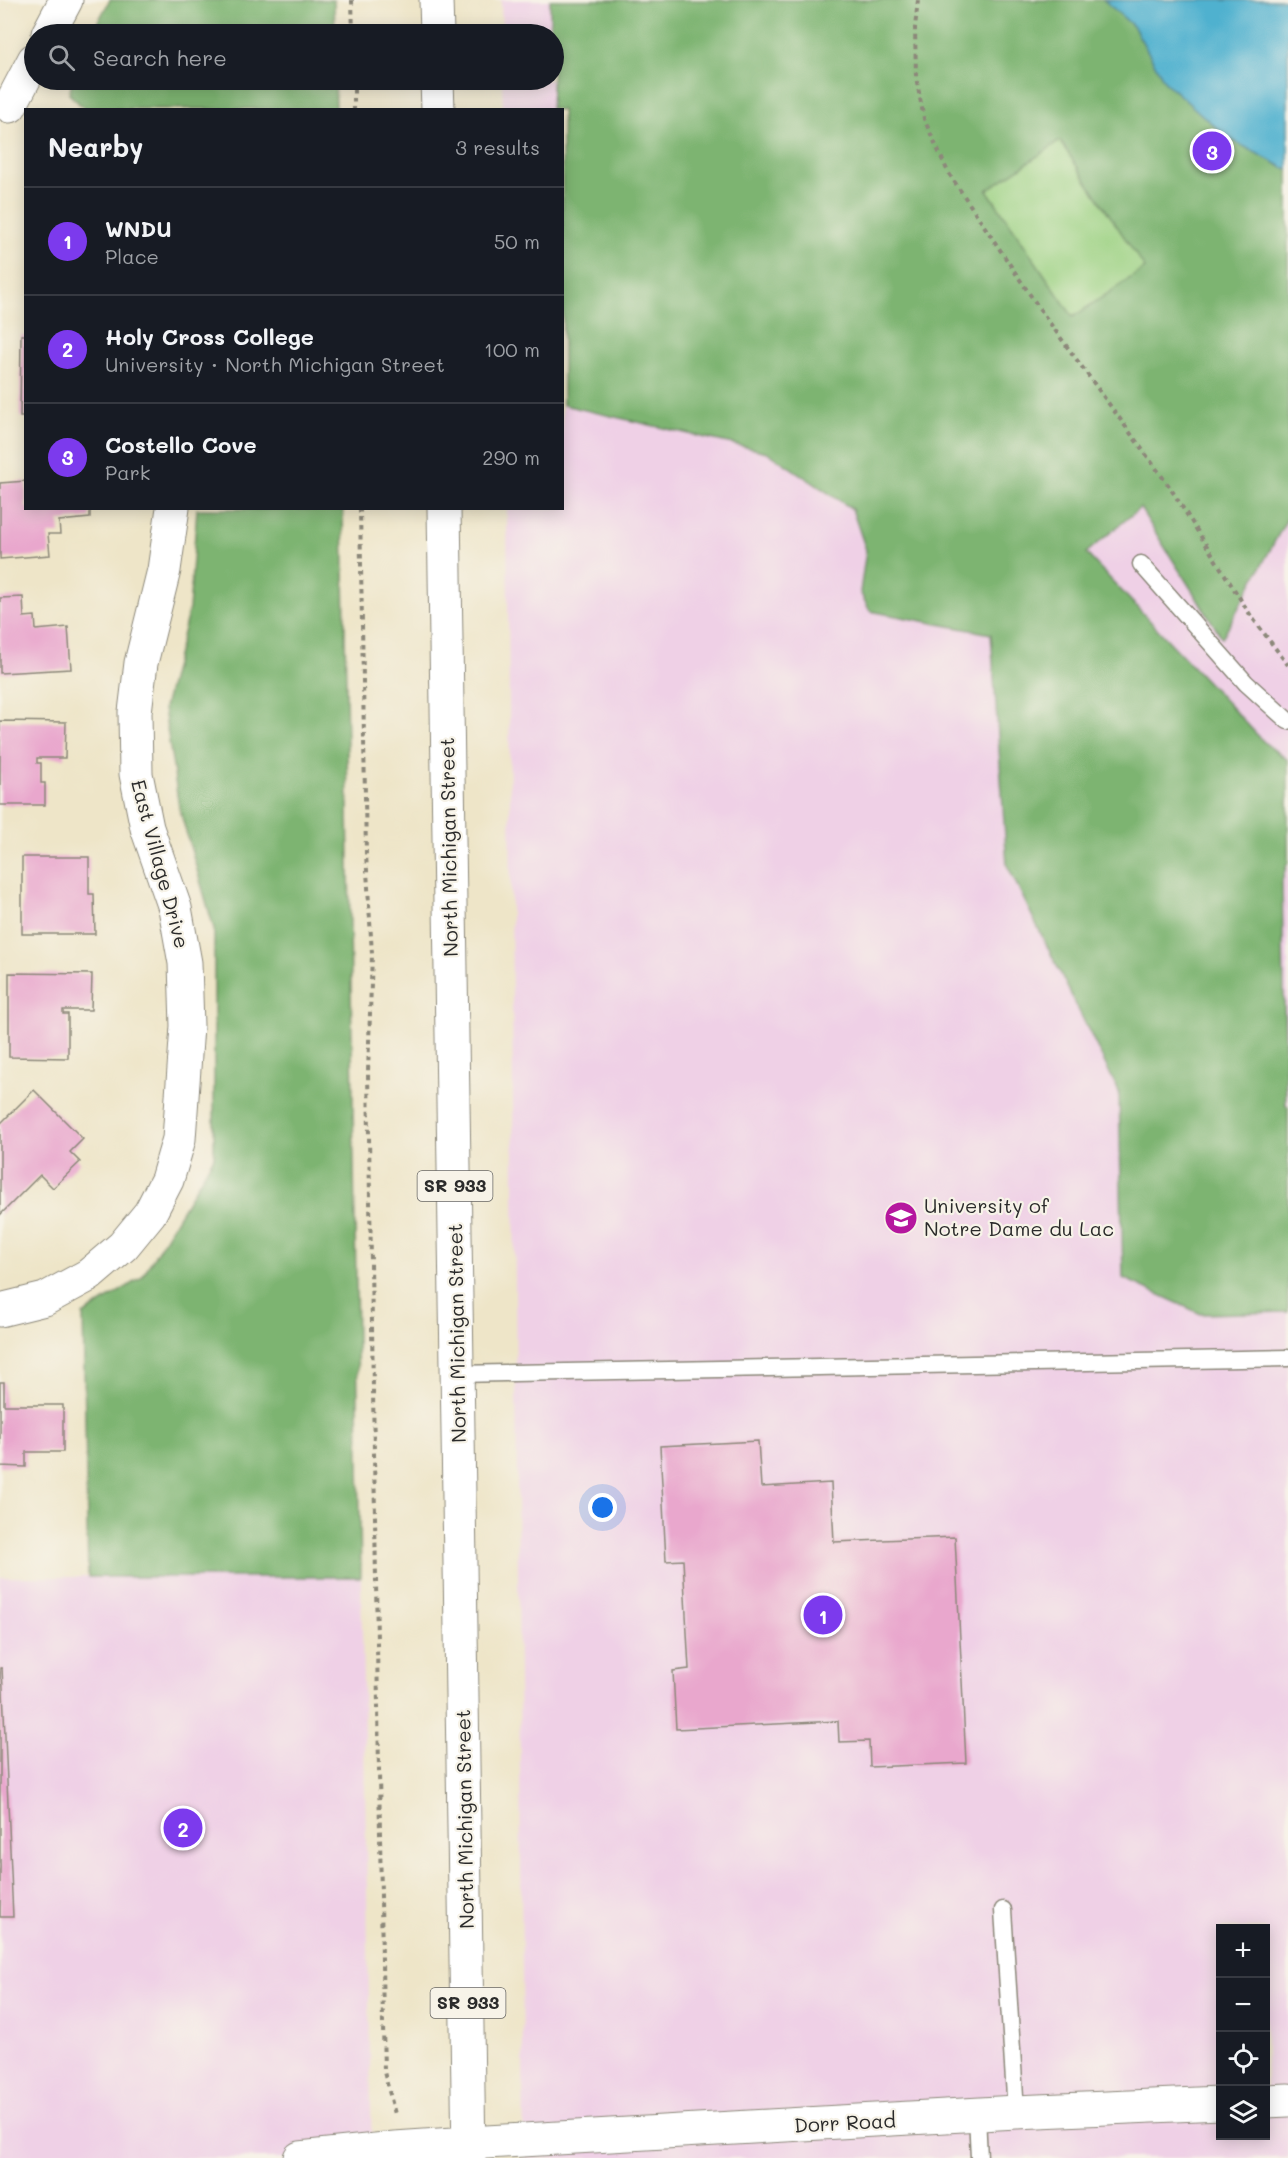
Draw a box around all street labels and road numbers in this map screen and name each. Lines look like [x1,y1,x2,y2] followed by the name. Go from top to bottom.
[433,737,463,957] street label: North Michigan Street
[126,777,196,951] street label: East Village Drive
[418,1171,492,1201] road number: SR 933
[441,1223,471,1443] street label: North Michigan Street
[449,1709,479,1929] street label: North Michigan Street
[430,1988,506,2018] road number: SR 933
[793,2106,897,2138] street label: Dorr Road

